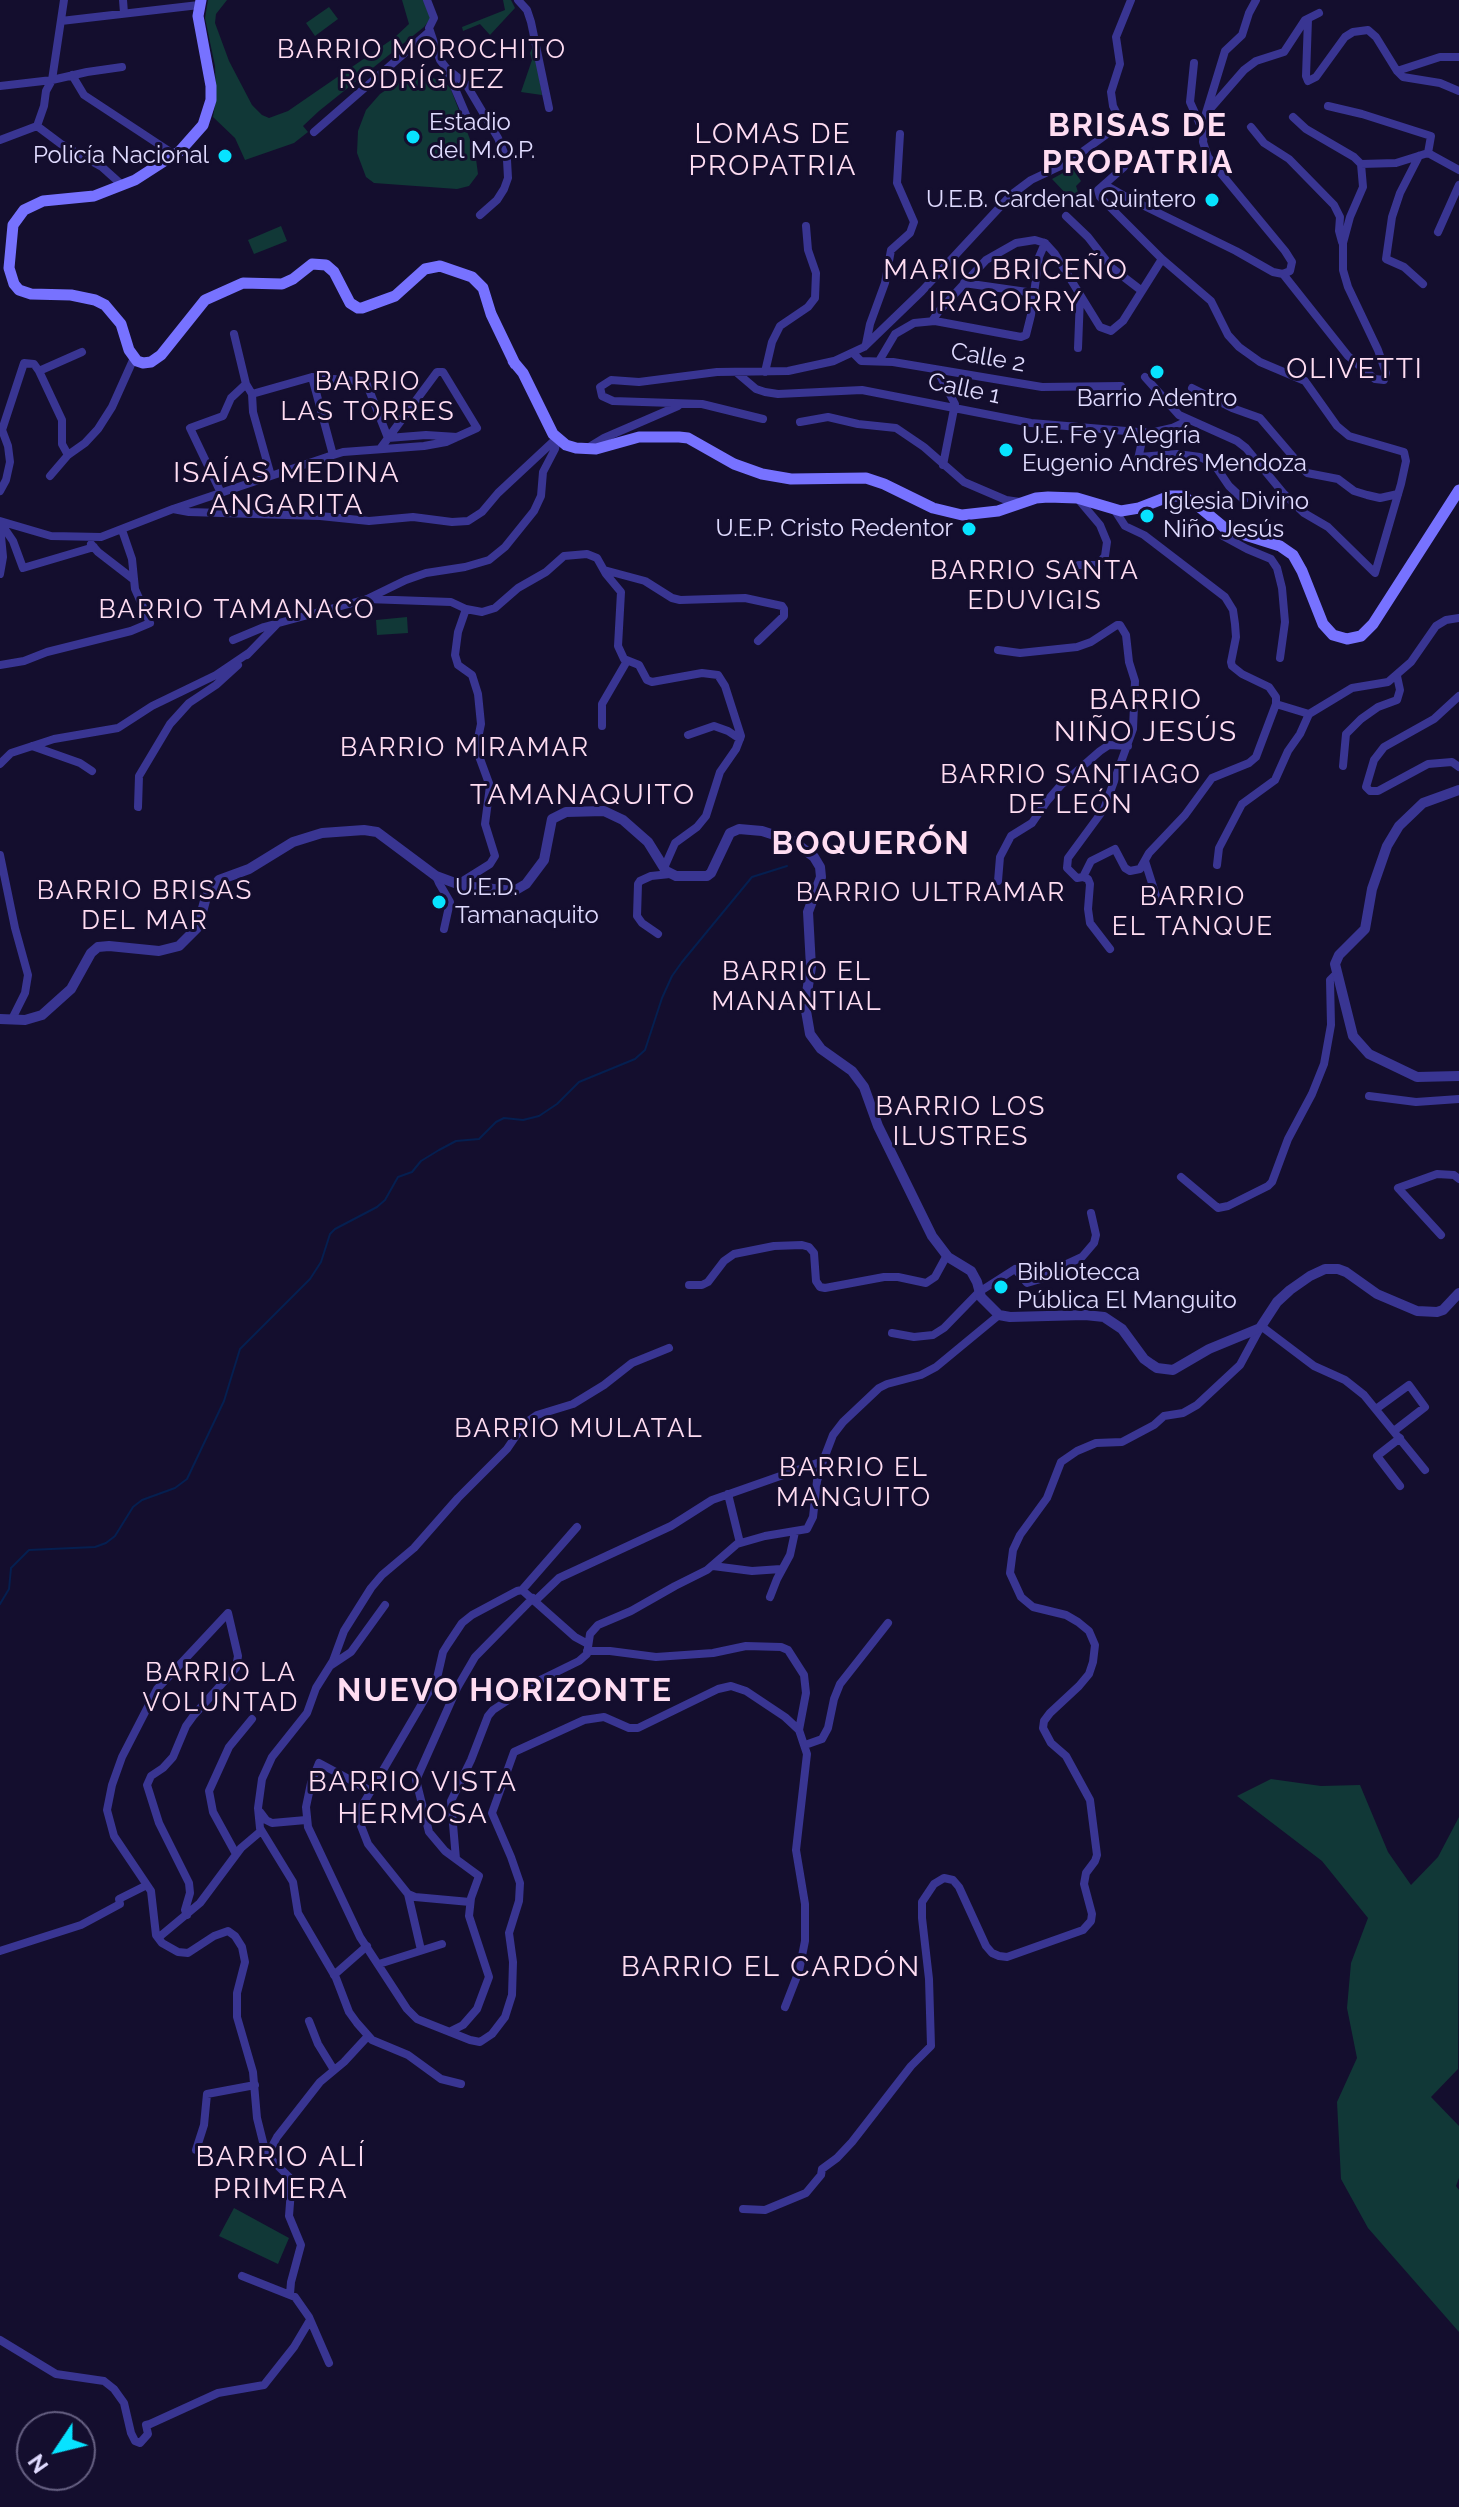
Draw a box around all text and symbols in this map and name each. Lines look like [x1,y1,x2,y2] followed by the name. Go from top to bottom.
[277,34,567,96] district label: BARRIO MOROCHITO RODRÍGUEZ
[1042,107,1234,182] district label: BRISAS DE PROPATRIA
[429,109,535,165] place label: Estadio del M.O.P.
[688,118,858,184] district label: LOMAS DE PROPATRIA
[404,128,422,146] marker: Estadio del M.O.P.
[33,142,209,170] place label: Policía Nacional
[216,147,234,165] marker: Policía Nacional
[926,186,1196,214] place label: U.E.B. Cardenal Quintero
[1203,191,1221,209] marker: U.E.B. Cardenal Quintero
[883,254,1129,320] district label: MARIO BRICEÑO IRAGORRY
[948,337,1028,379] street label: Calle 2
[1286,353,1424,387] district label: OLIVETTI
[1148,363,1166,381] marker: Barrio Adentro
[280,366,456,428] district label: BARRIO LAS TORRES
[925,367,1003,411] street label: Calle 1
[1077,385,1237,413] place label: Barrio Adentro
[1022,422,1307,478] place label: U.E. Fe y Alegría Eugenio Andrés Mendoza
[997,441,1015,459] marker: U.E. Fe y Alegría Eugenio Andrés Mendoza
[173,457,401,523] district label: ISAÍAS MEDINA ANGARITA
[1163,488,1309,544] place label: Iglesia Divino Niño Jesús
[1138,507,1156,525] marker: Iglesia Divino Niño Jesús
[715,515,953,543] place label: U.E.P. Cristo Redentor
[960,520,978,538] marker: U.E.P. Cristo Redentor
[930,555,1140,616] district label: BARRIO SANTA EDUVIGIS
[98,594,376,626] district label: BARRIO TAMANACO
[1054,684,1238,750] district label: BARRIO NIÑO JESÚS
[340,732,590,764] district label: BARRIO MIRAMAR
[940,759,1202,820] district label: BARRIO SANTIAGO DE LEÓN
[470,779,696,813] district label: TAMANAQUITO
[771,825,971,863] district label: BOQUERÓN
[455,874,599,930] place label: U.E.D. Tamanaquito
[37,875,253,936] district label: BARRIO BRISAS DEL MAR
[796,877,1066,909] district label: BARRIO ULTRAMAR
[1112,881,1274,942] district label: BARRIO EL TANQUE
[430,893,448,911] marker: U.E.D. Tamanaquito
[711,956,883,1018] district label: BARRIO EL MANANTIAL
[876,1091,1046,1152] district label: BARRIO LOS ILUSTRES
[1017,1259,1237,1315] place label: Bibliotecca Pública El Manguito
[992,1278,1010,1296] marker: Bibliotecca Pública El Manguito
[454,1413,704,1445] district label: BARRIO MULATAL
[776,1452,932,1514] district label: BARRIO EL MANGUITO
[143,1657,299,1718] district label: BARRIO LA VOLUNTAD
[337,1672,673,1710] district label: NUEVO HORIZONTE
[308,1766,518,1832] district label: BARRIO VISTA HERMOSA
[621,1951,921,1985] district label: BARRIO EL CARDÓN
[195,2141,367,2207] district label: BARRIO ALÍ PRIMERA
[16,2411,96,2491] north arrow
[23,2449,53,2478] text: N

